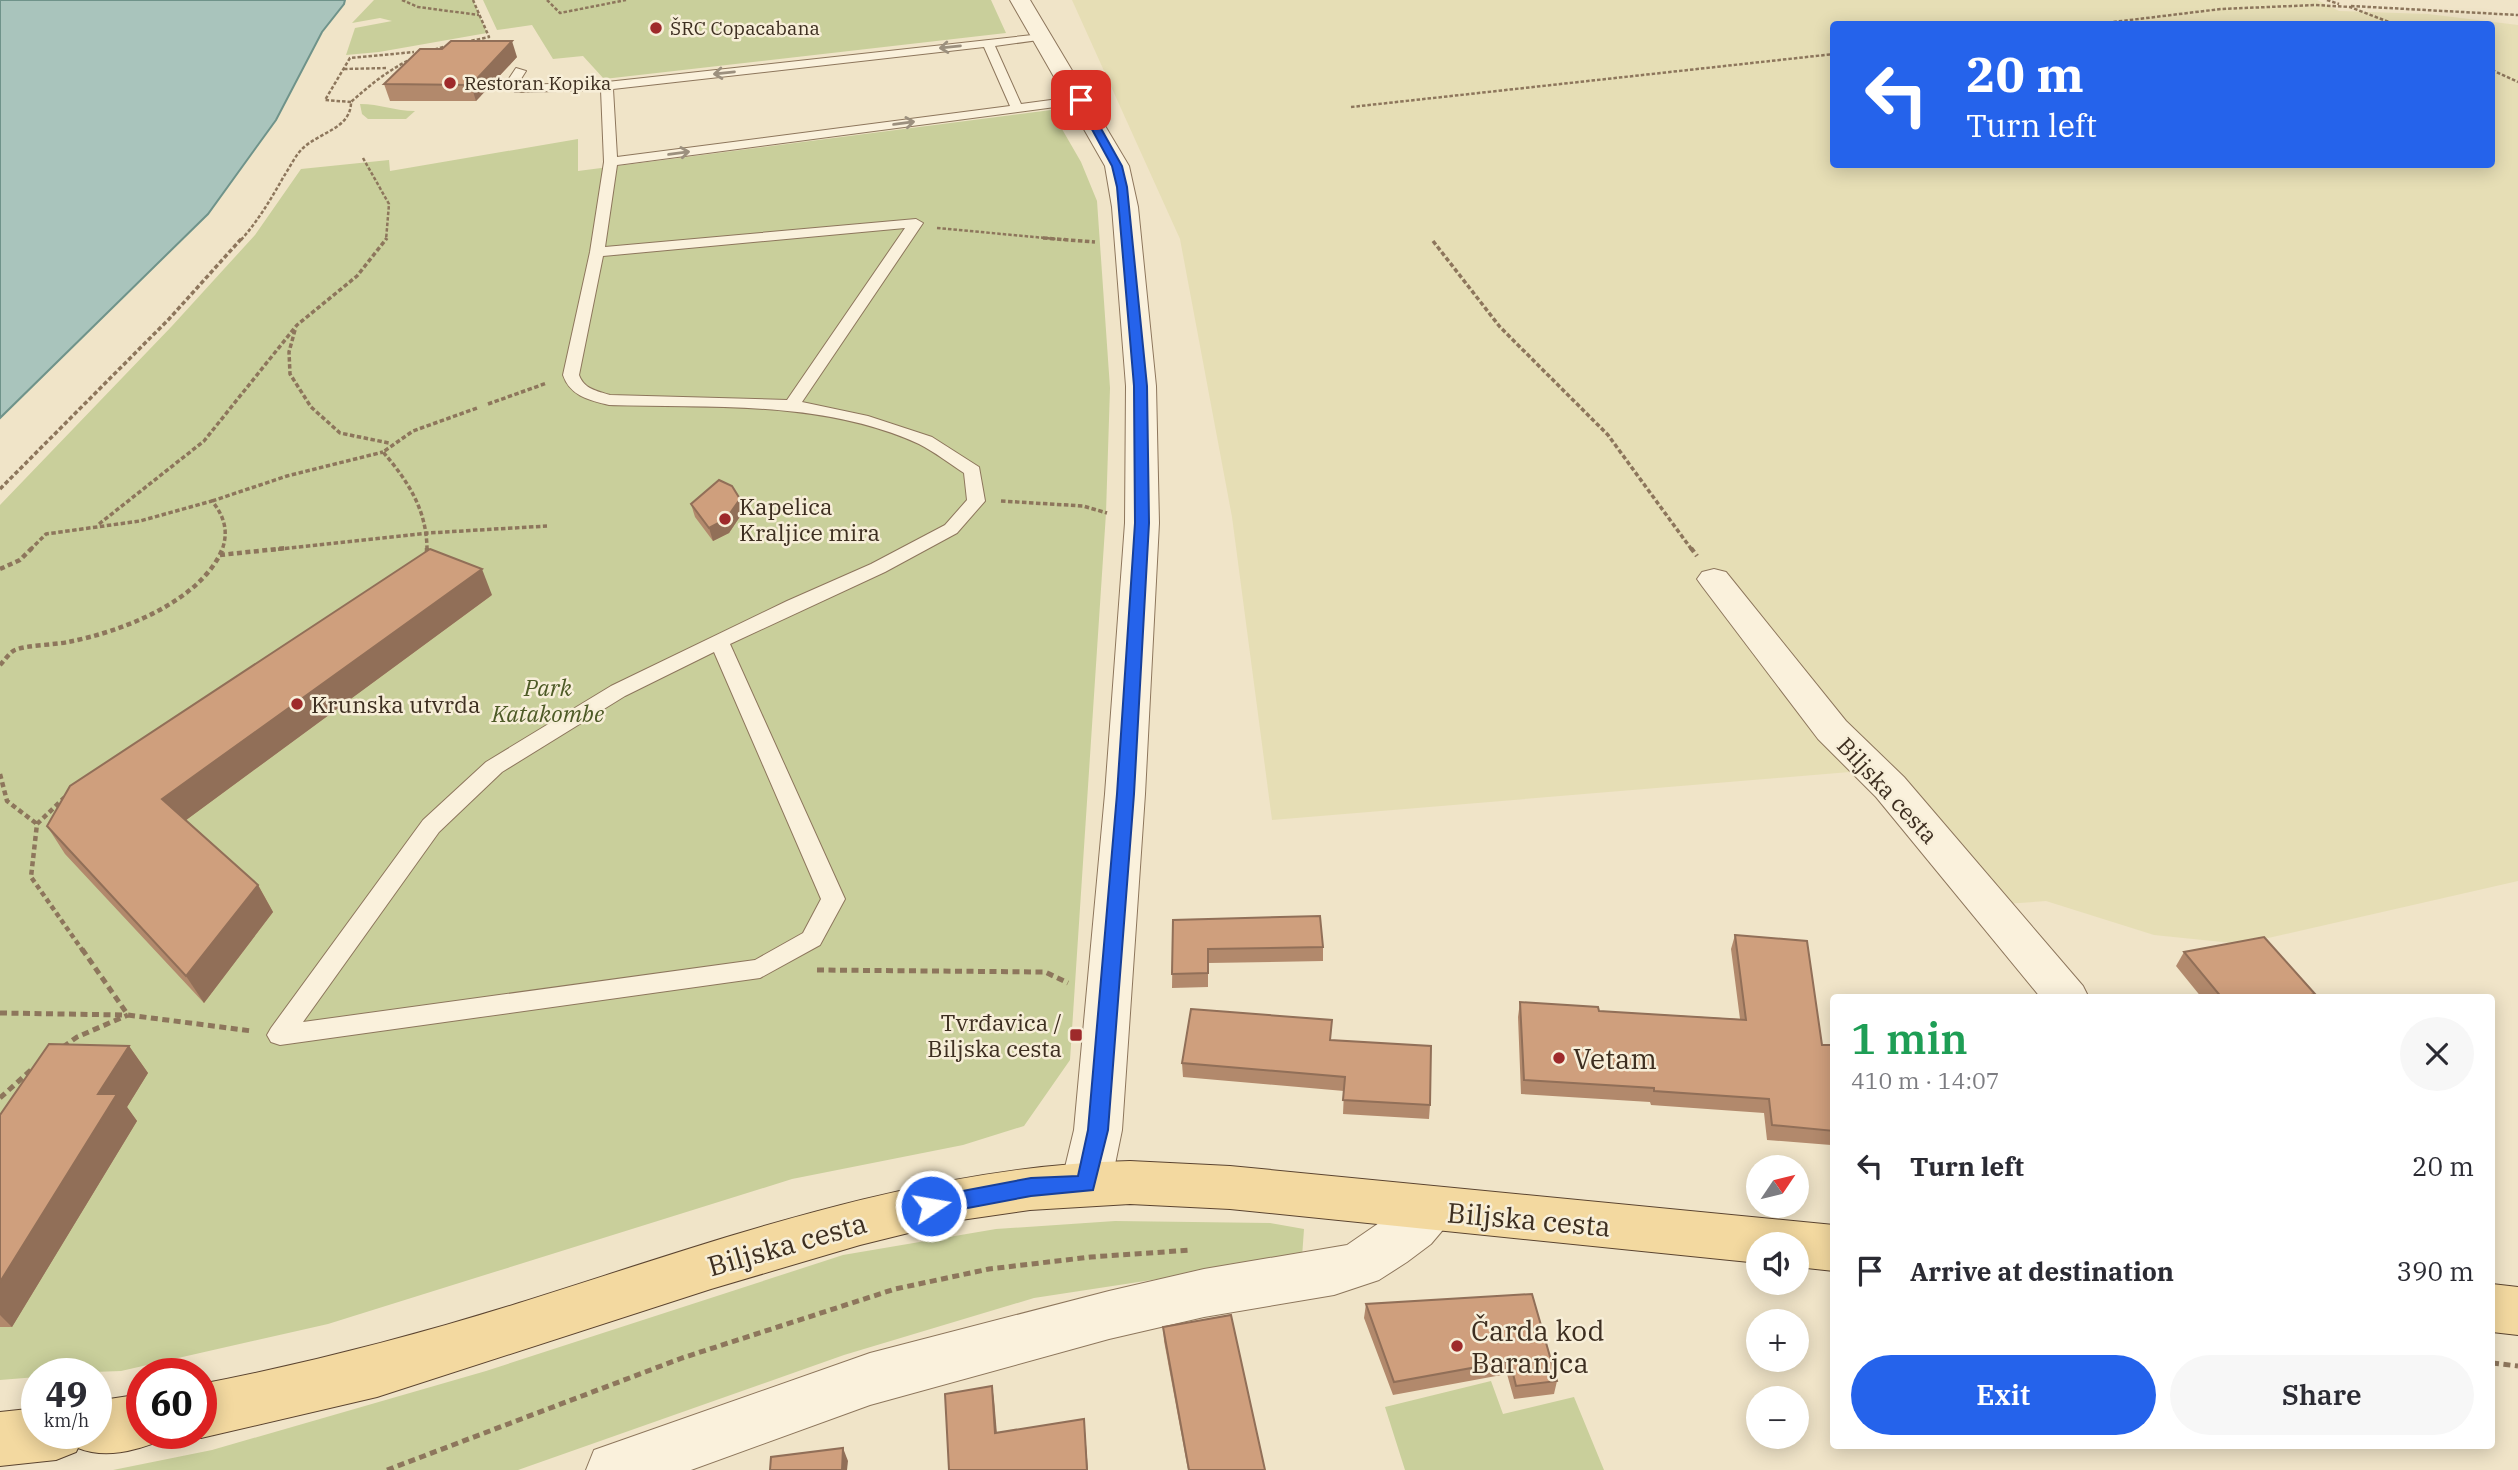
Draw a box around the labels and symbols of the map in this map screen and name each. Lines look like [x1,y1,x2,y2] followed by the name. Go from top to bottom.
[670,16,820,40] place label: ŠRC Copacabana
[648,20,664,36] marker: ŠRC Copacabana
[939,41,962,54] one-way arrow
[713,66,736,79] one-way arrow
[1051,70,1111,130] pin
[464,71,611,95] place label: Restoran Kopika
[442,75,458,91] marker: Restoran Kopika
[893,116,915,129] one-way arrow
[667,146,690,159] one-way arrow
[739,491,880,547] place label: Kapelica Kraljice mira
[717,511,733,527] marker: Kapelica Kraljice mira
[491,672,604,728] park label: Park Katakombe
[311,689,481,719] place label: Krunska utvrda
[289,696,305,712] marker: Krunska utvrda
[1831,730,1945,850] street label: Biljska cesta
[927,1007,1062,1063] place label: Tvrđavica / Biljska cesta
[1068,1027,1084,1043] marker: Tvrđavica / Biljska cesta
[1573,1040,1657,1077] place label: Vetam
[1551,1050,1567,1066] marker: Vetam
[1746,1155,1810,1218] north arrow
[894,1169,968,1243] position arrow
[1446,1193,1612,1245] street label: Biljska cesta
[703,1204,871,1284] street label: Biljska cesta
[1471,1312,1604,1381] place label: Čarda kod Baranjca
[1449,1338,1465,1354] marker: Čarda kod Baranjca
[126,1358,217,1449] speed limit sign: 60

